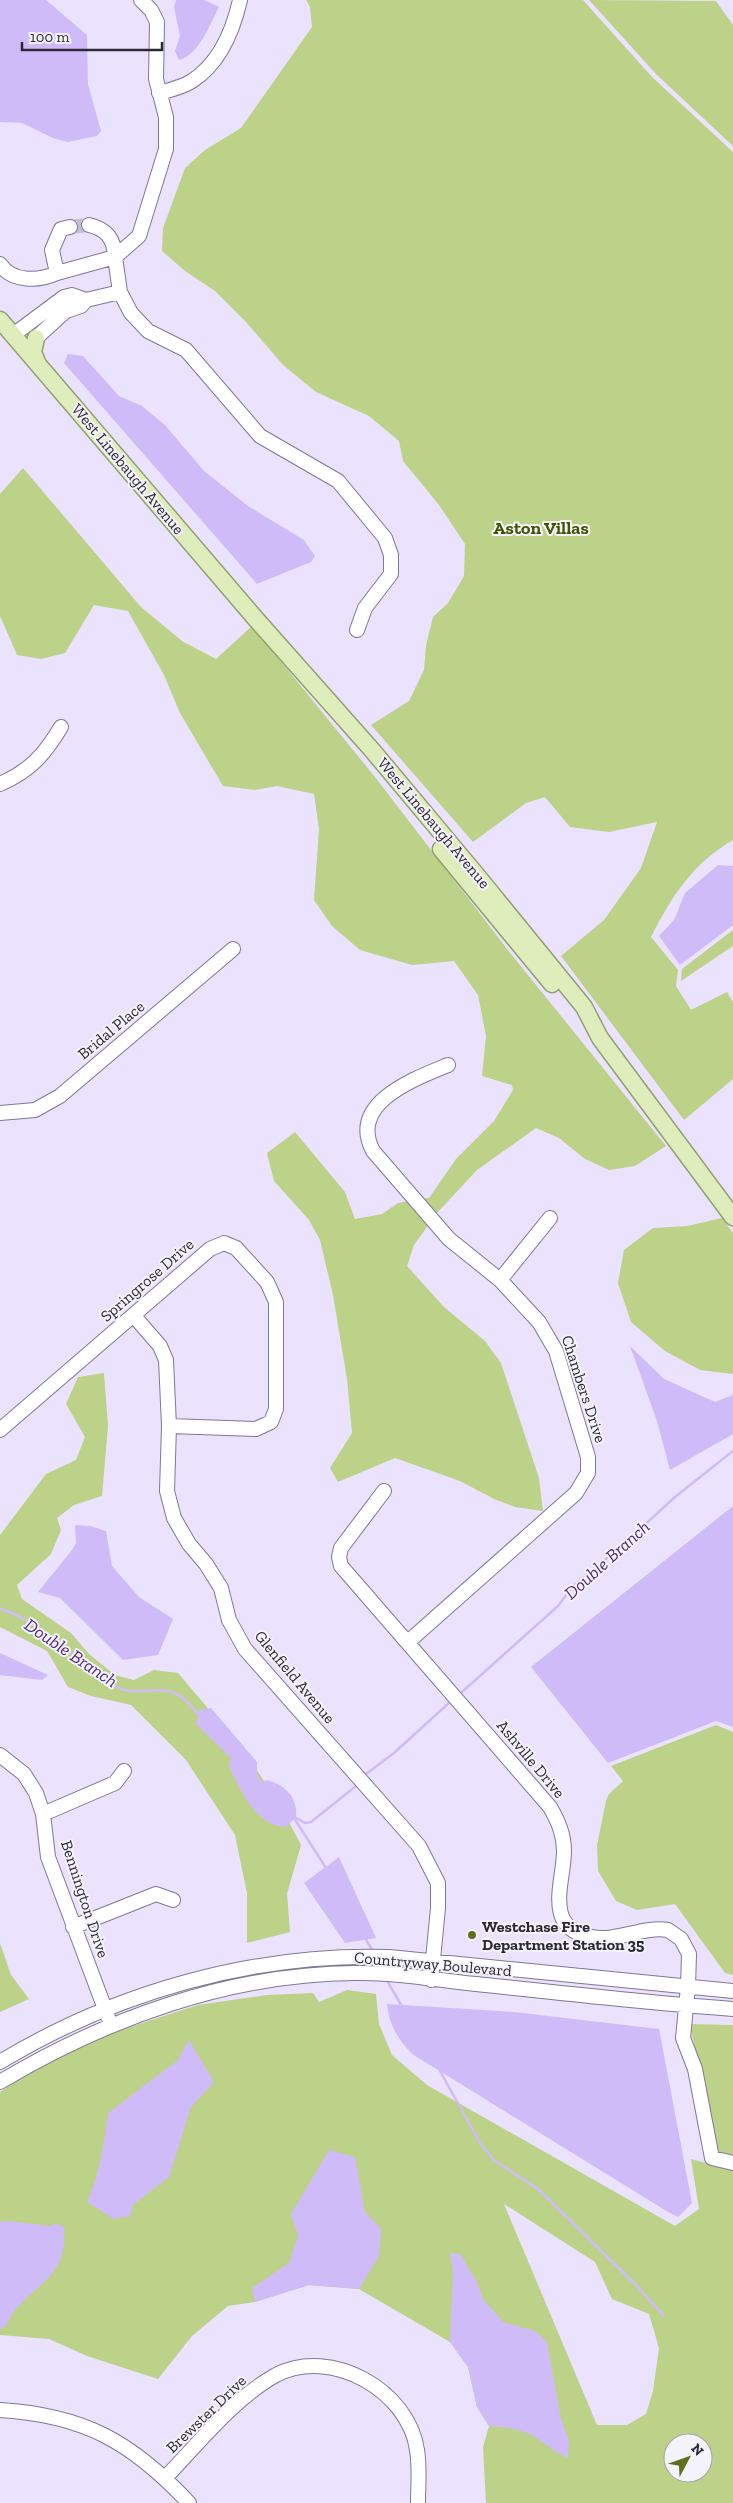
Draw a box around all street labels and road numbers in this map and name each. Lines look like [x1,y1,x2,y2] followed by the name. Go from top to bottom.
[68,400,188,538] street label: West Linebaugh Avenue
[374,754,494,892] street label: West Linebaugh Avenue
[74,997,148,1063] street label: Bridal Place
[97,1234,197,1326] street label: Springrose Drive
[558,1333,610,1445] street label: Chambers Drive
[251,1627,339,1727] street label: Glenfield Avenue
[493,1716,569,1802] street label: Ashville Drive
[57,1838,113,1960] street label: Bennington Drive
[353,1948,513,1980] street label: Countryway Boulevard
[162,2371,250,2457] street label: Brewster Drive

